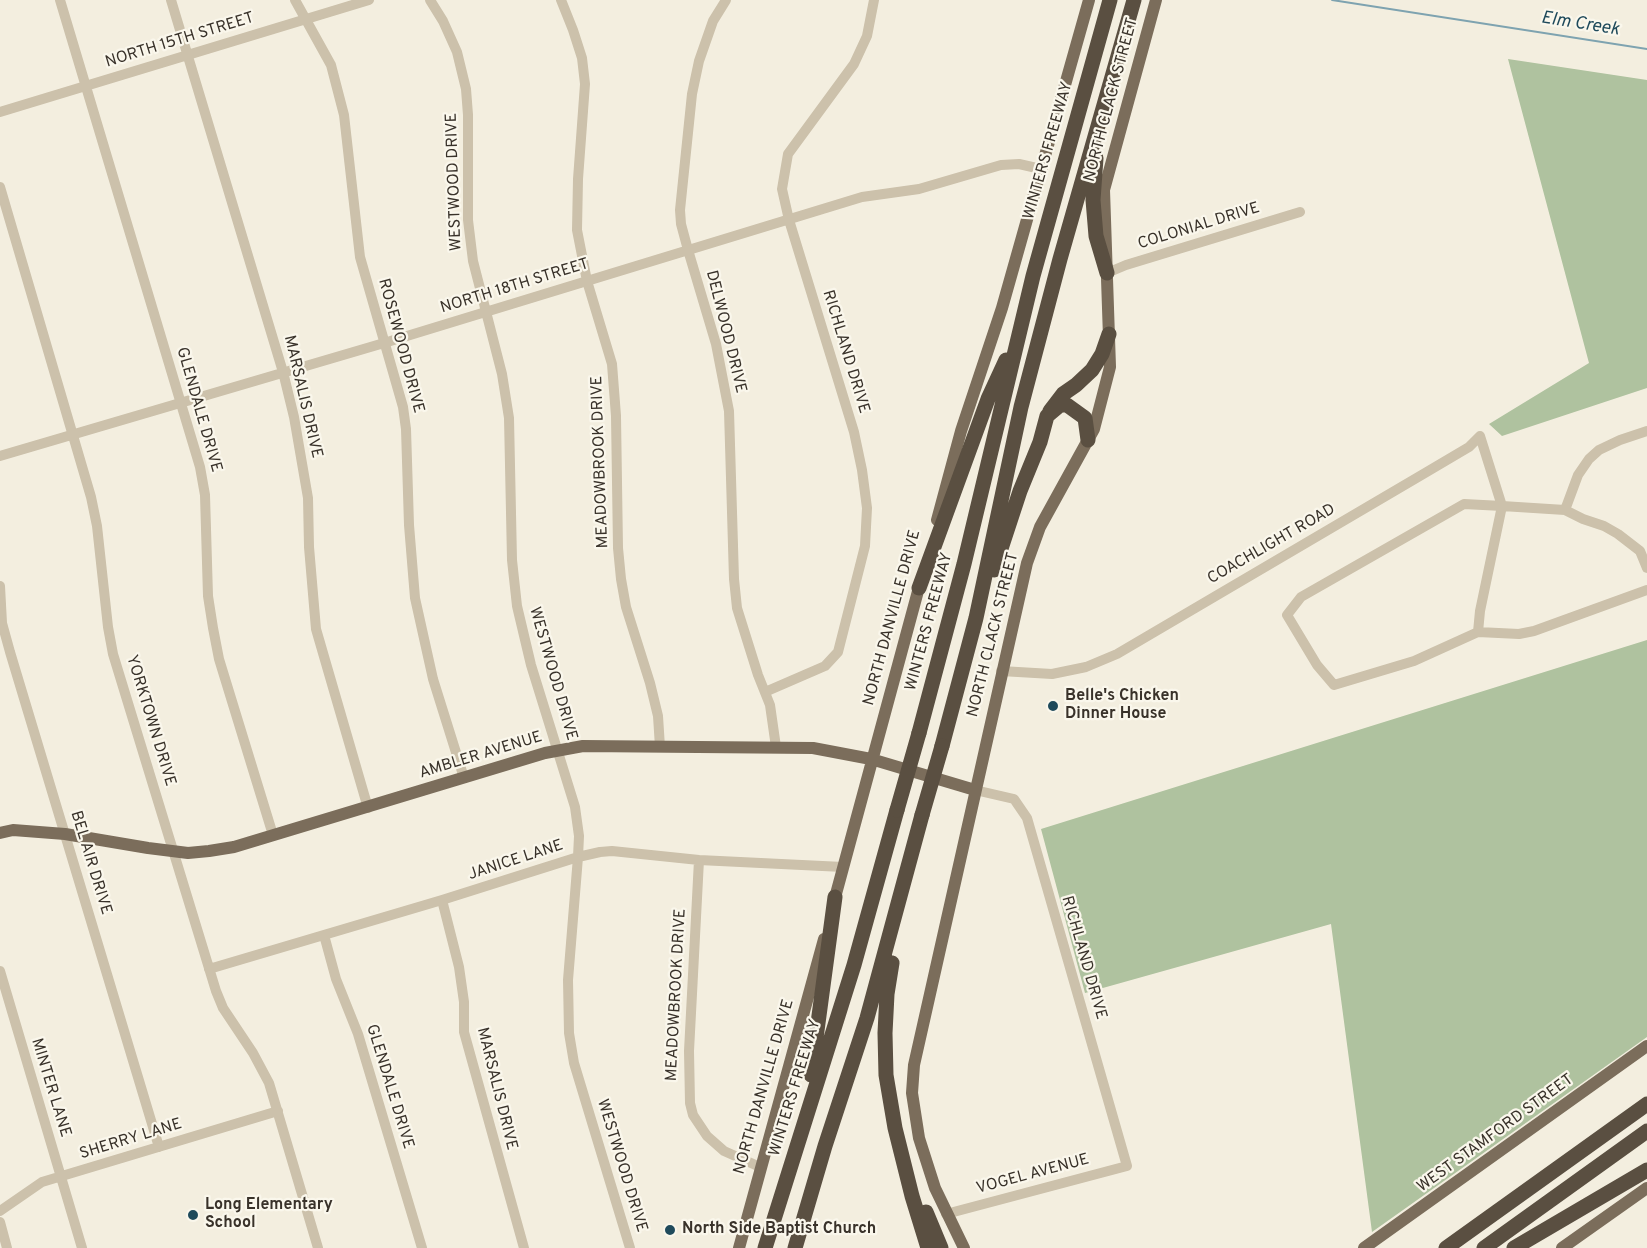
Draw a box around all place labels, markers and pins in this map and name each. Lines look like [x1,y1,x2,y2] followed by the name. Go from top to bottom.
[1065,687,1179,725] place label: Belle's Chicken Dinner House
[1046,699,1060,713] marker: Belle's Chicken Dinner House
[205,1196,333,1234] place label: Long Elementary School
[186,1208,200,1222] marker: Long Elementary School
[682,1220,876,1240] place label: North Side Baptist Church
[663,1223,677,1237] marker: North Side Baptist Church

